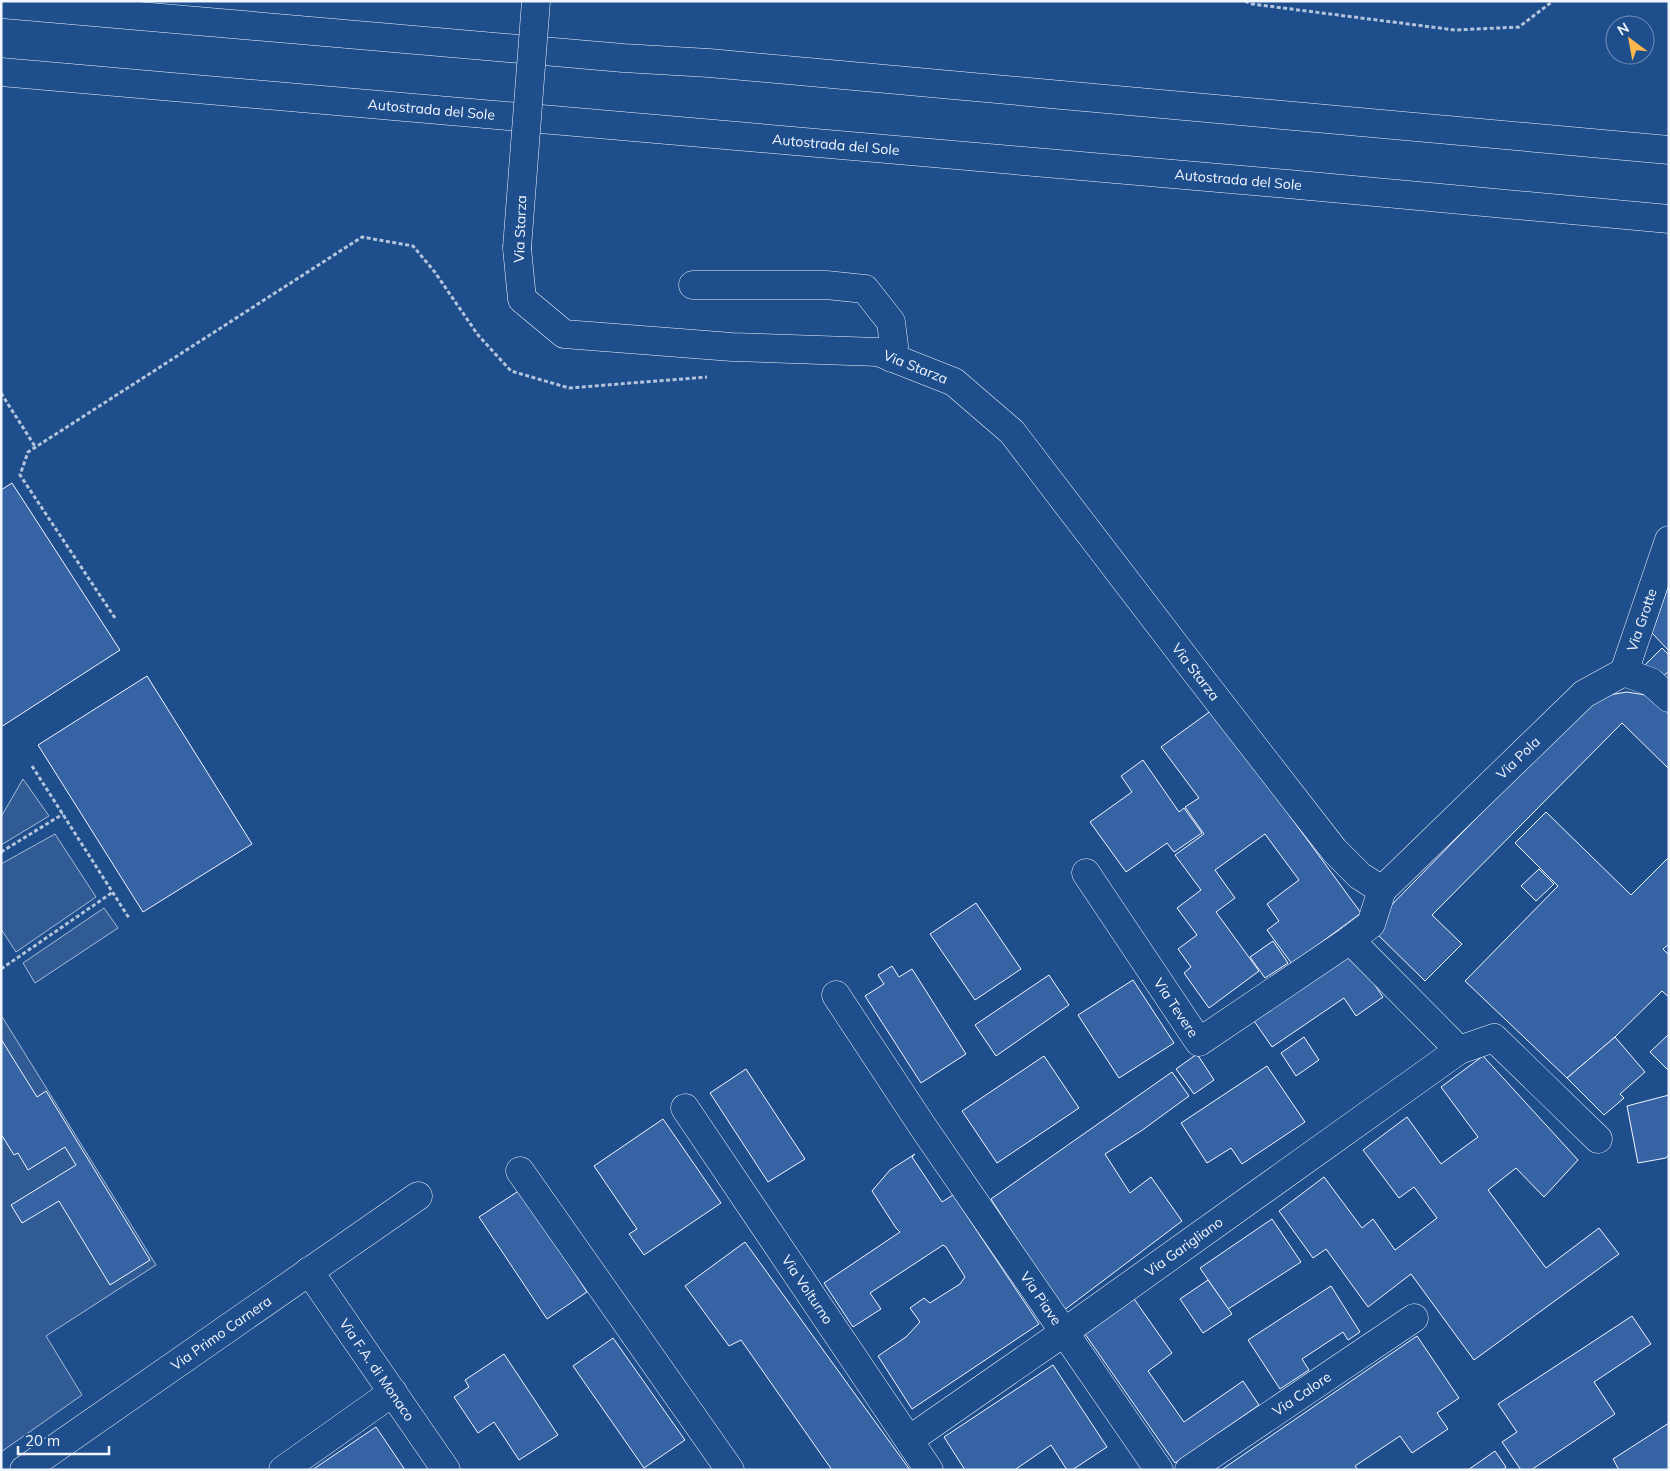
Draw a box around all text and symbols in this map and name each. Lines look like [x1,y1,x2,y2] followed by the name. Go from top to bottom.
[1605,15,1655,65] north arrow
[1614,19,1632,39] text: N
[367,95,496,124] street label: Autostrada del Sole
[771,130,900,159] street label: Autostrada del Sole
[1174,165,1303,194] street label: Autostrada del Sole
[510,195,530,263] street label: Via Starza
[881,346,951,388] street label: Via Starza
[1623,586,1661,654] street label: Via Grotte
[1168,640,1224,704] street label: Via Starza
[1493,733,1544,783] street label: Via Pola
[1150,975,1202,1041] street label: Via Tevere
[1141,1213,1226,1281] street label: Via Garigliano
[778,1251,837,1328] street label: Via Volturno
[1016,1268,1066,1328] street label: Via Piave
[167,1292,275,1374] street label: Via Primo Carnera
[335,1315,419,1425] street label: Via F.A. di Monaco
[1269,1368,1334,1420] street label: Via Calore
[18,1424,109,1456] scale bar
[25,1431,60,1450] text: 20 m

